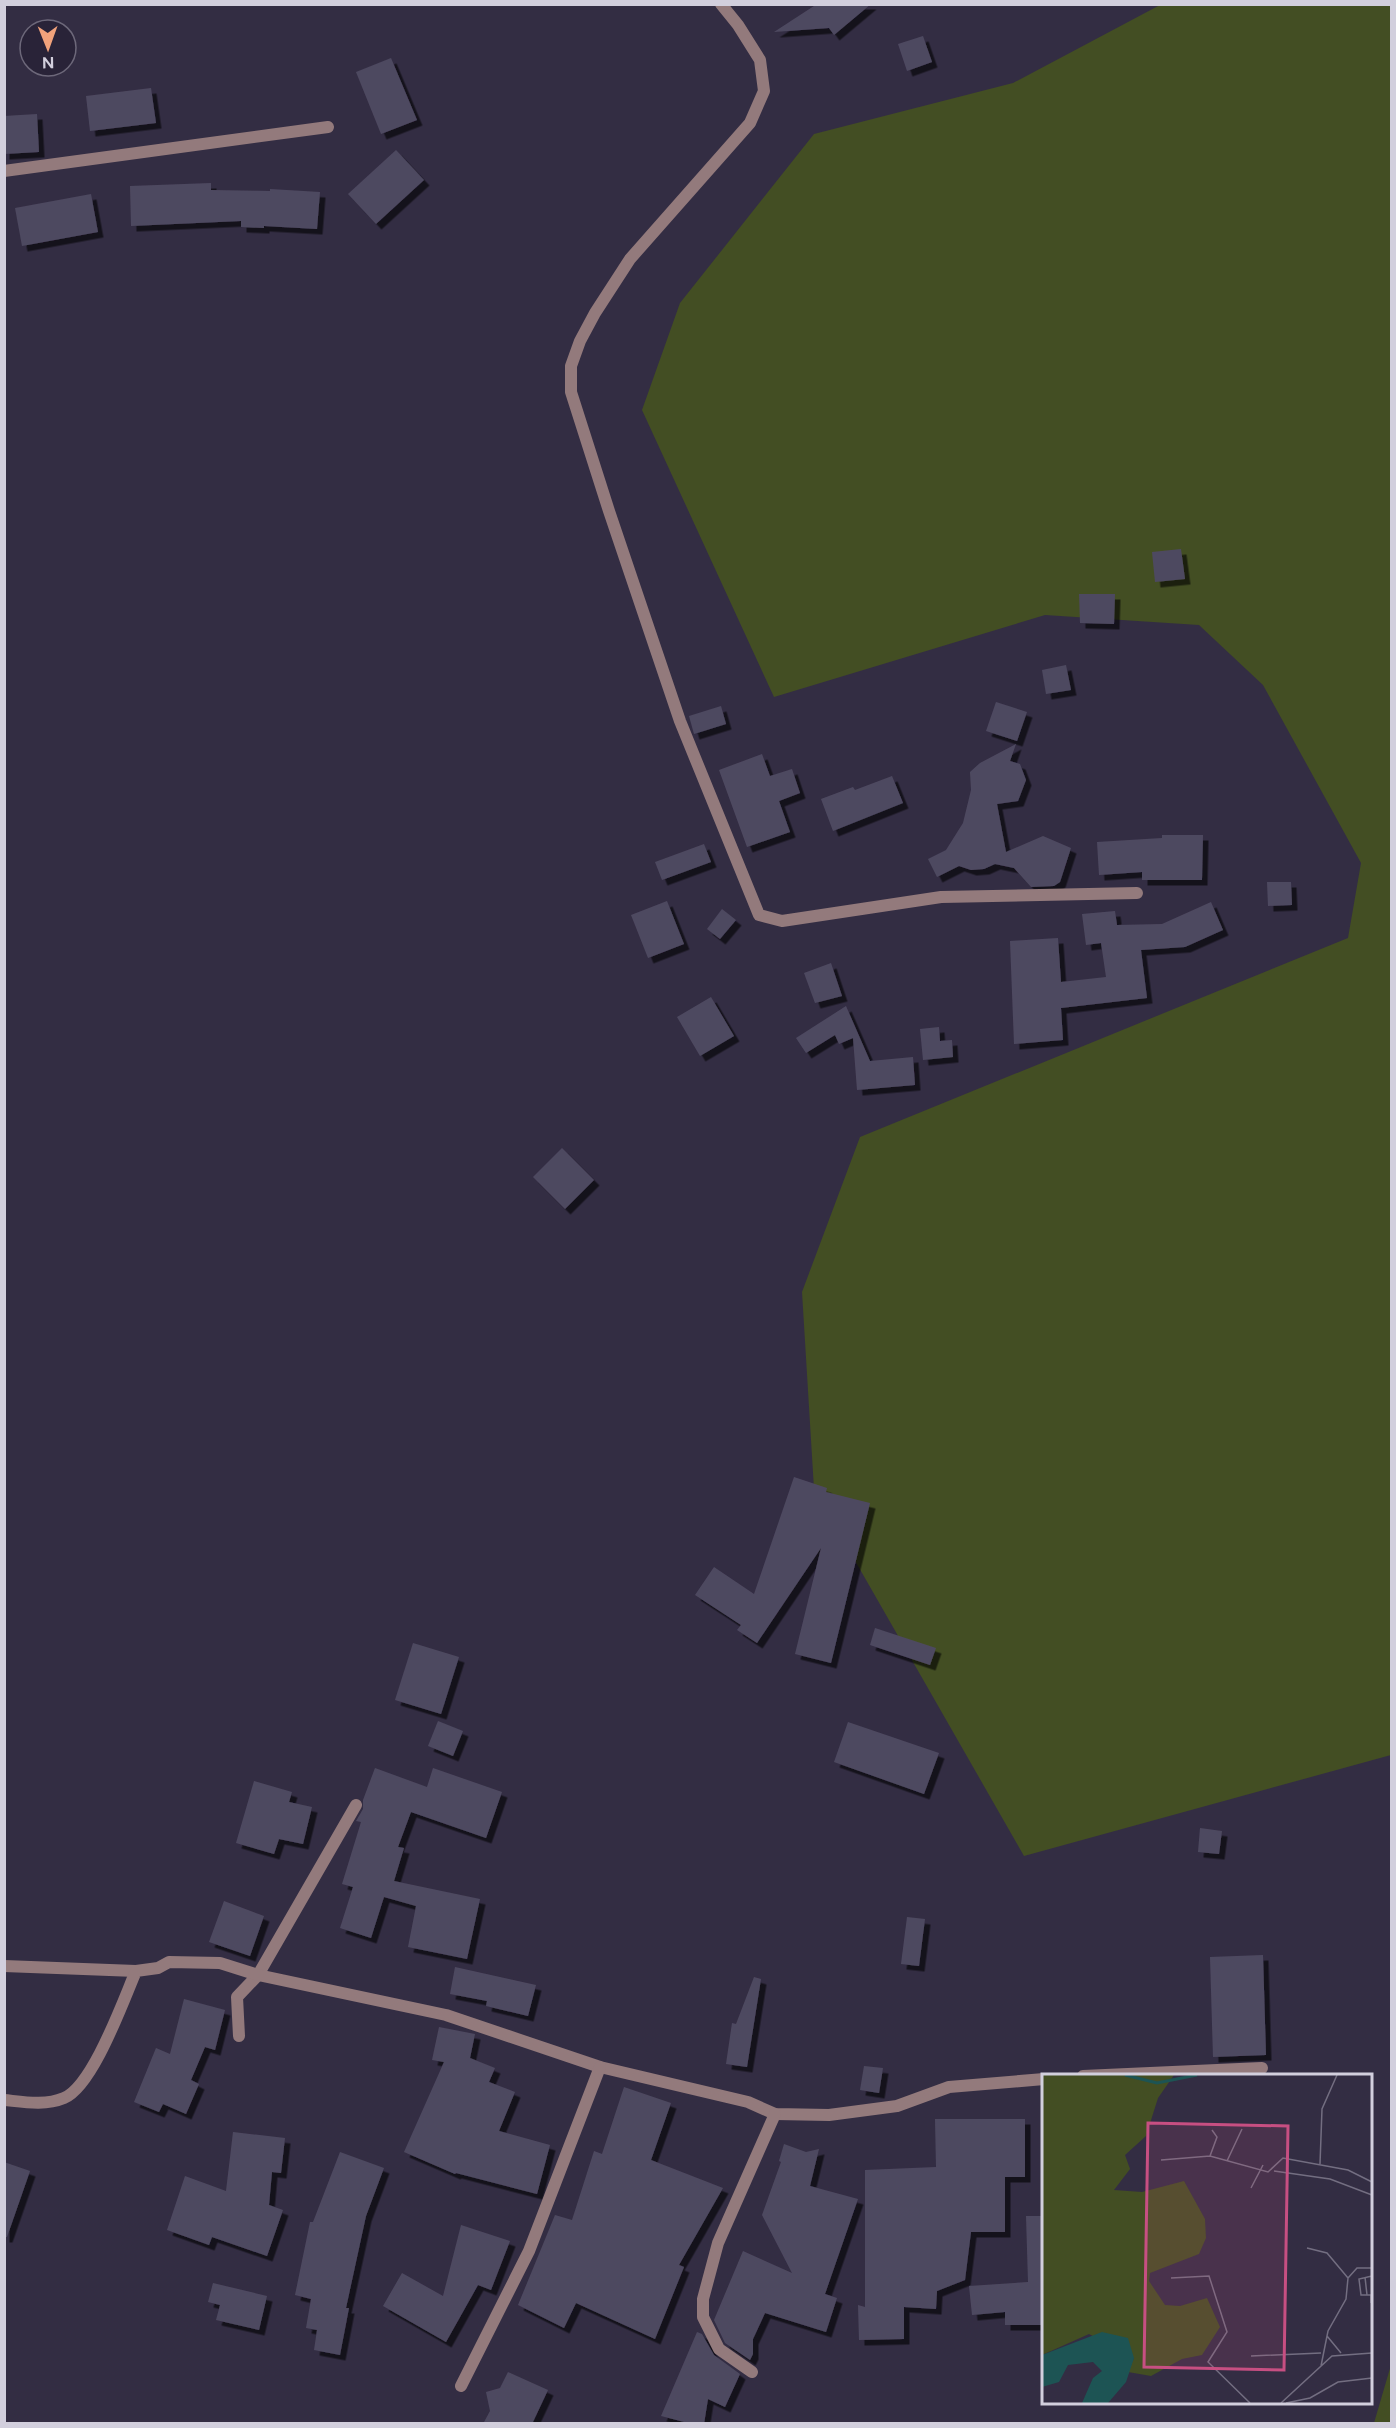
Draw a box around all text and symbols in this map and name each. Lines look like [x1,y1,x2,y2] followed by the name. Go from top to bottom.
[18,18,78,78] north arrow
[42,53,55,72] text: N
[1042,2074,1372,2404] inset map

